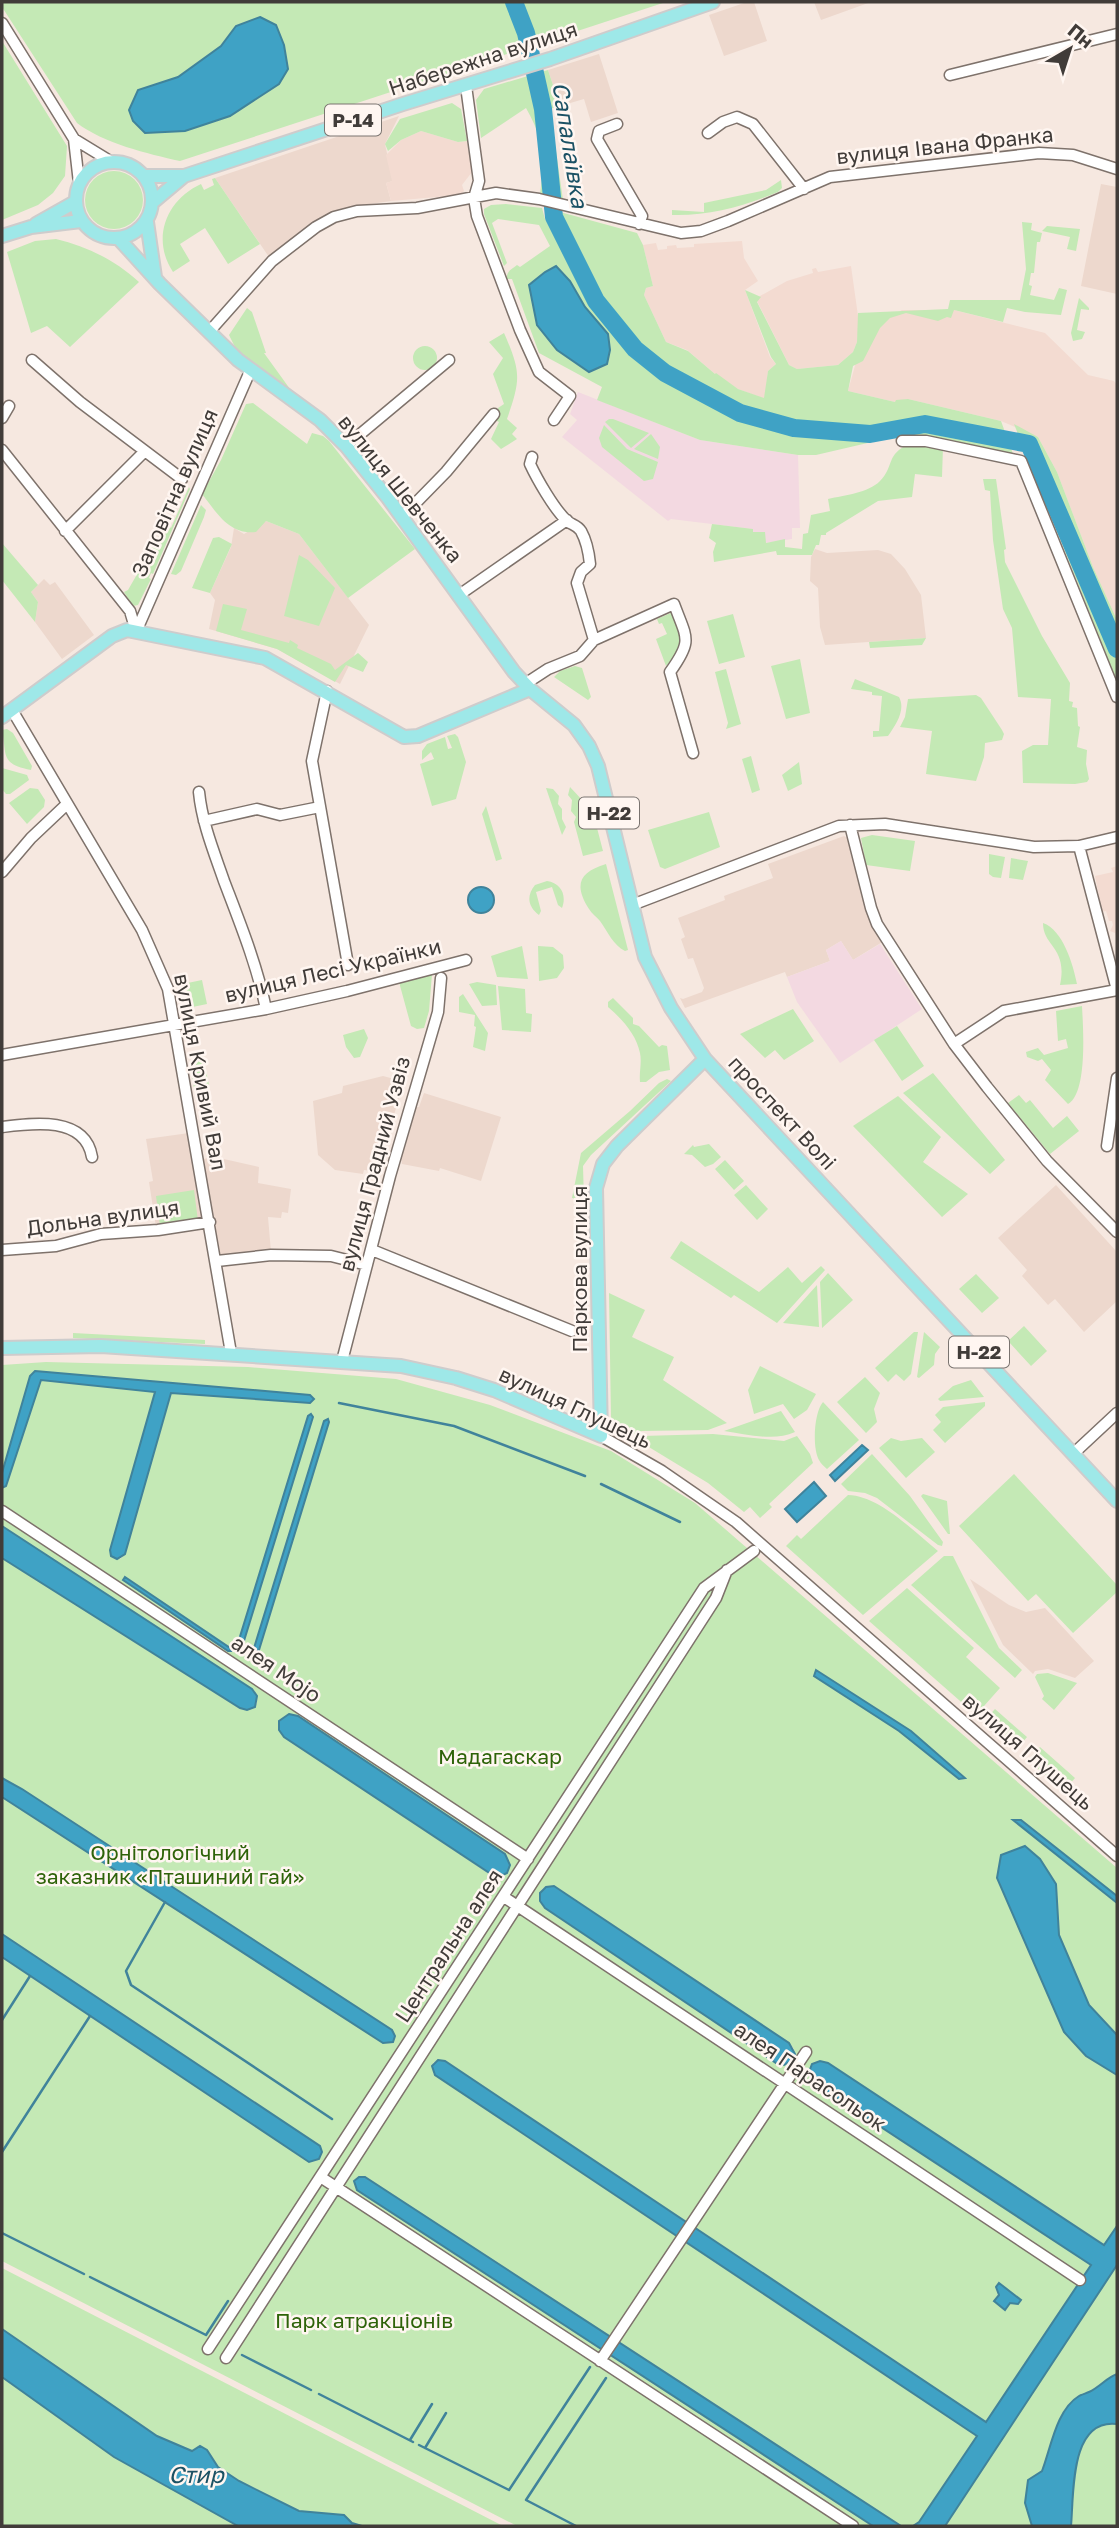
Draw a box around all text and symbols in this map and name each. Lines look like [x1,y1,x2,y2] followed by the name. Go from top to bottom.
[1035,14,1105,84] north arrow
[385,15,580,101] street label: Набережна вулиця
[1064,18,1098,52] text: Пн
[547,80,595,211] water label: Сапалаївка
[325,104,381,136] road number: Р-14
[835,121,1055,169] street label: вулиця Івана Франка
[125,404,223,581] street label: Заповітна вулиця
[333,409,469,568] street label: вулиця Шевченка
[579,798,639,828] road number: Н-22
[222,932,443,1008] street label: вулиця Лесі Українки
[169,971,233,1172] street label: вулиця Кривий Вал
[723,1050,842,1175] street label: проспект Волі
[333,1053,415,1274] street label: вулиця Градний Узвіз
[566,1186,592,1352] street label: Паркова вулиця
[25,1193,181,1241] street label: Дольна вулиця
[949,1336,1009,1368] road number: Н-22
[495,1360,656,1454] street label: вулиця Глушець
[227,1629,326,1708] street label: алея Mojo
[958,1687,1099,1815] street label: вулиця Глушець
[438,1743,562,1769] park label: Мадагаскар
[36,1839,304,1889] park label: Орнітологічний заказник «Пташиний гай»
[389,1864,507,2027] street label: Центральна алея
[730,2016,892,2137] street label: алея Парасольок
[275,2307,453,2333] park label: Парк атракціонів
[168,2460,225,2488] water label: Стир

